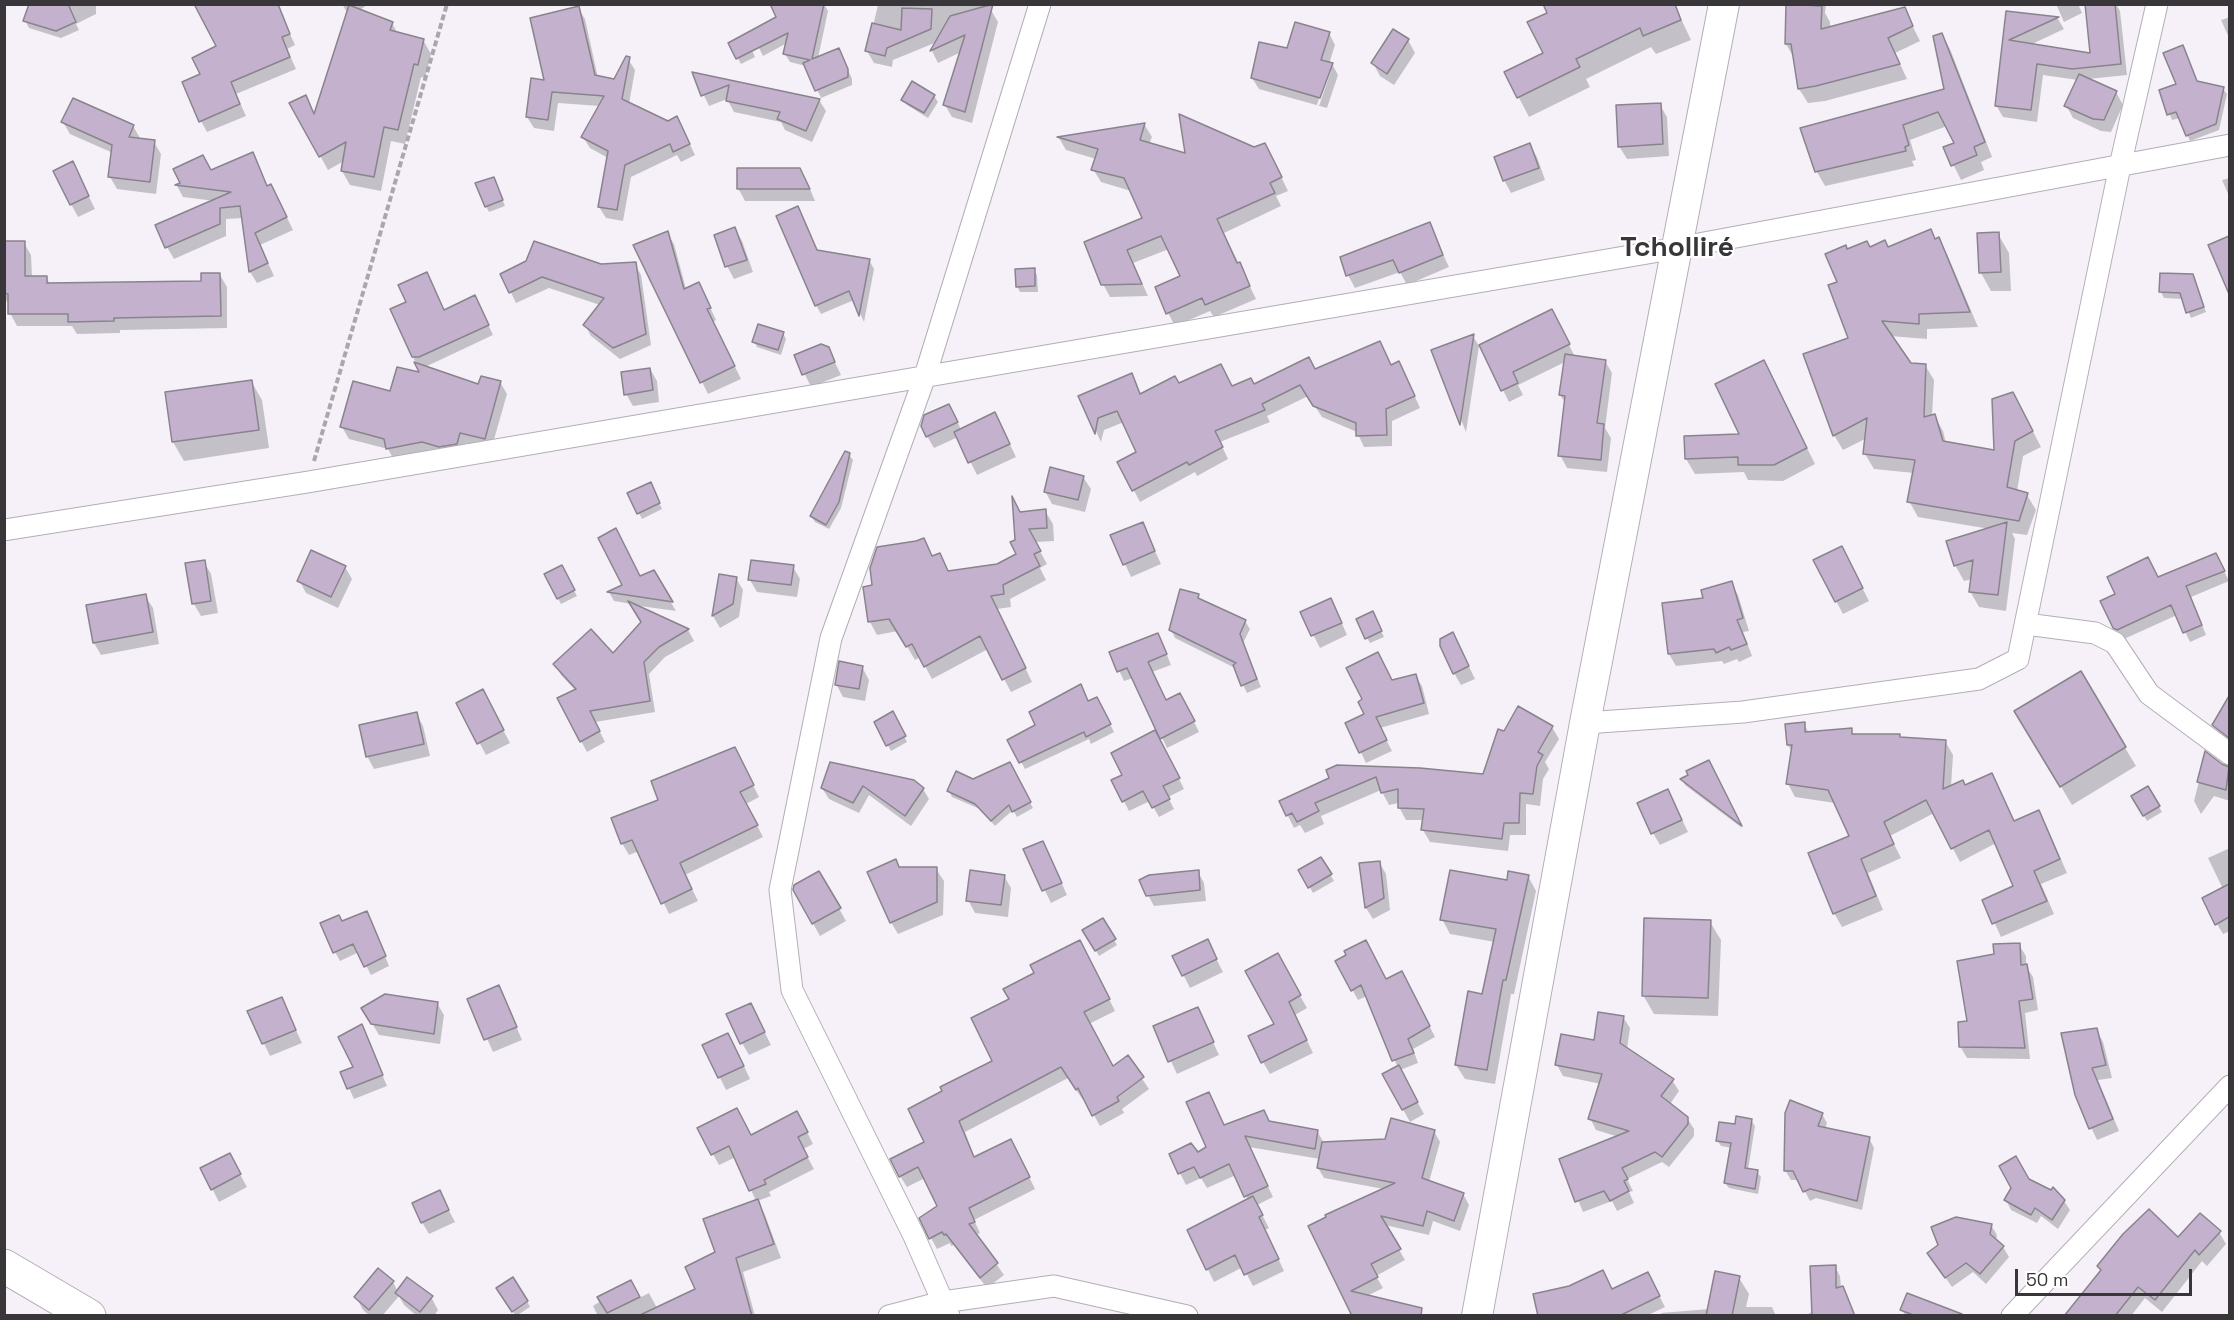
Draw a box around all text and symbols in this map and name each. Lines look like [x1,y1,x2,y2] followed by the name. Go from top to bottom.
[1620,231,1734,265] district label: Tcholliré
[2018,1257,2195,1295] scale bar
[2026,1268,2068,1291] text: 50 m

